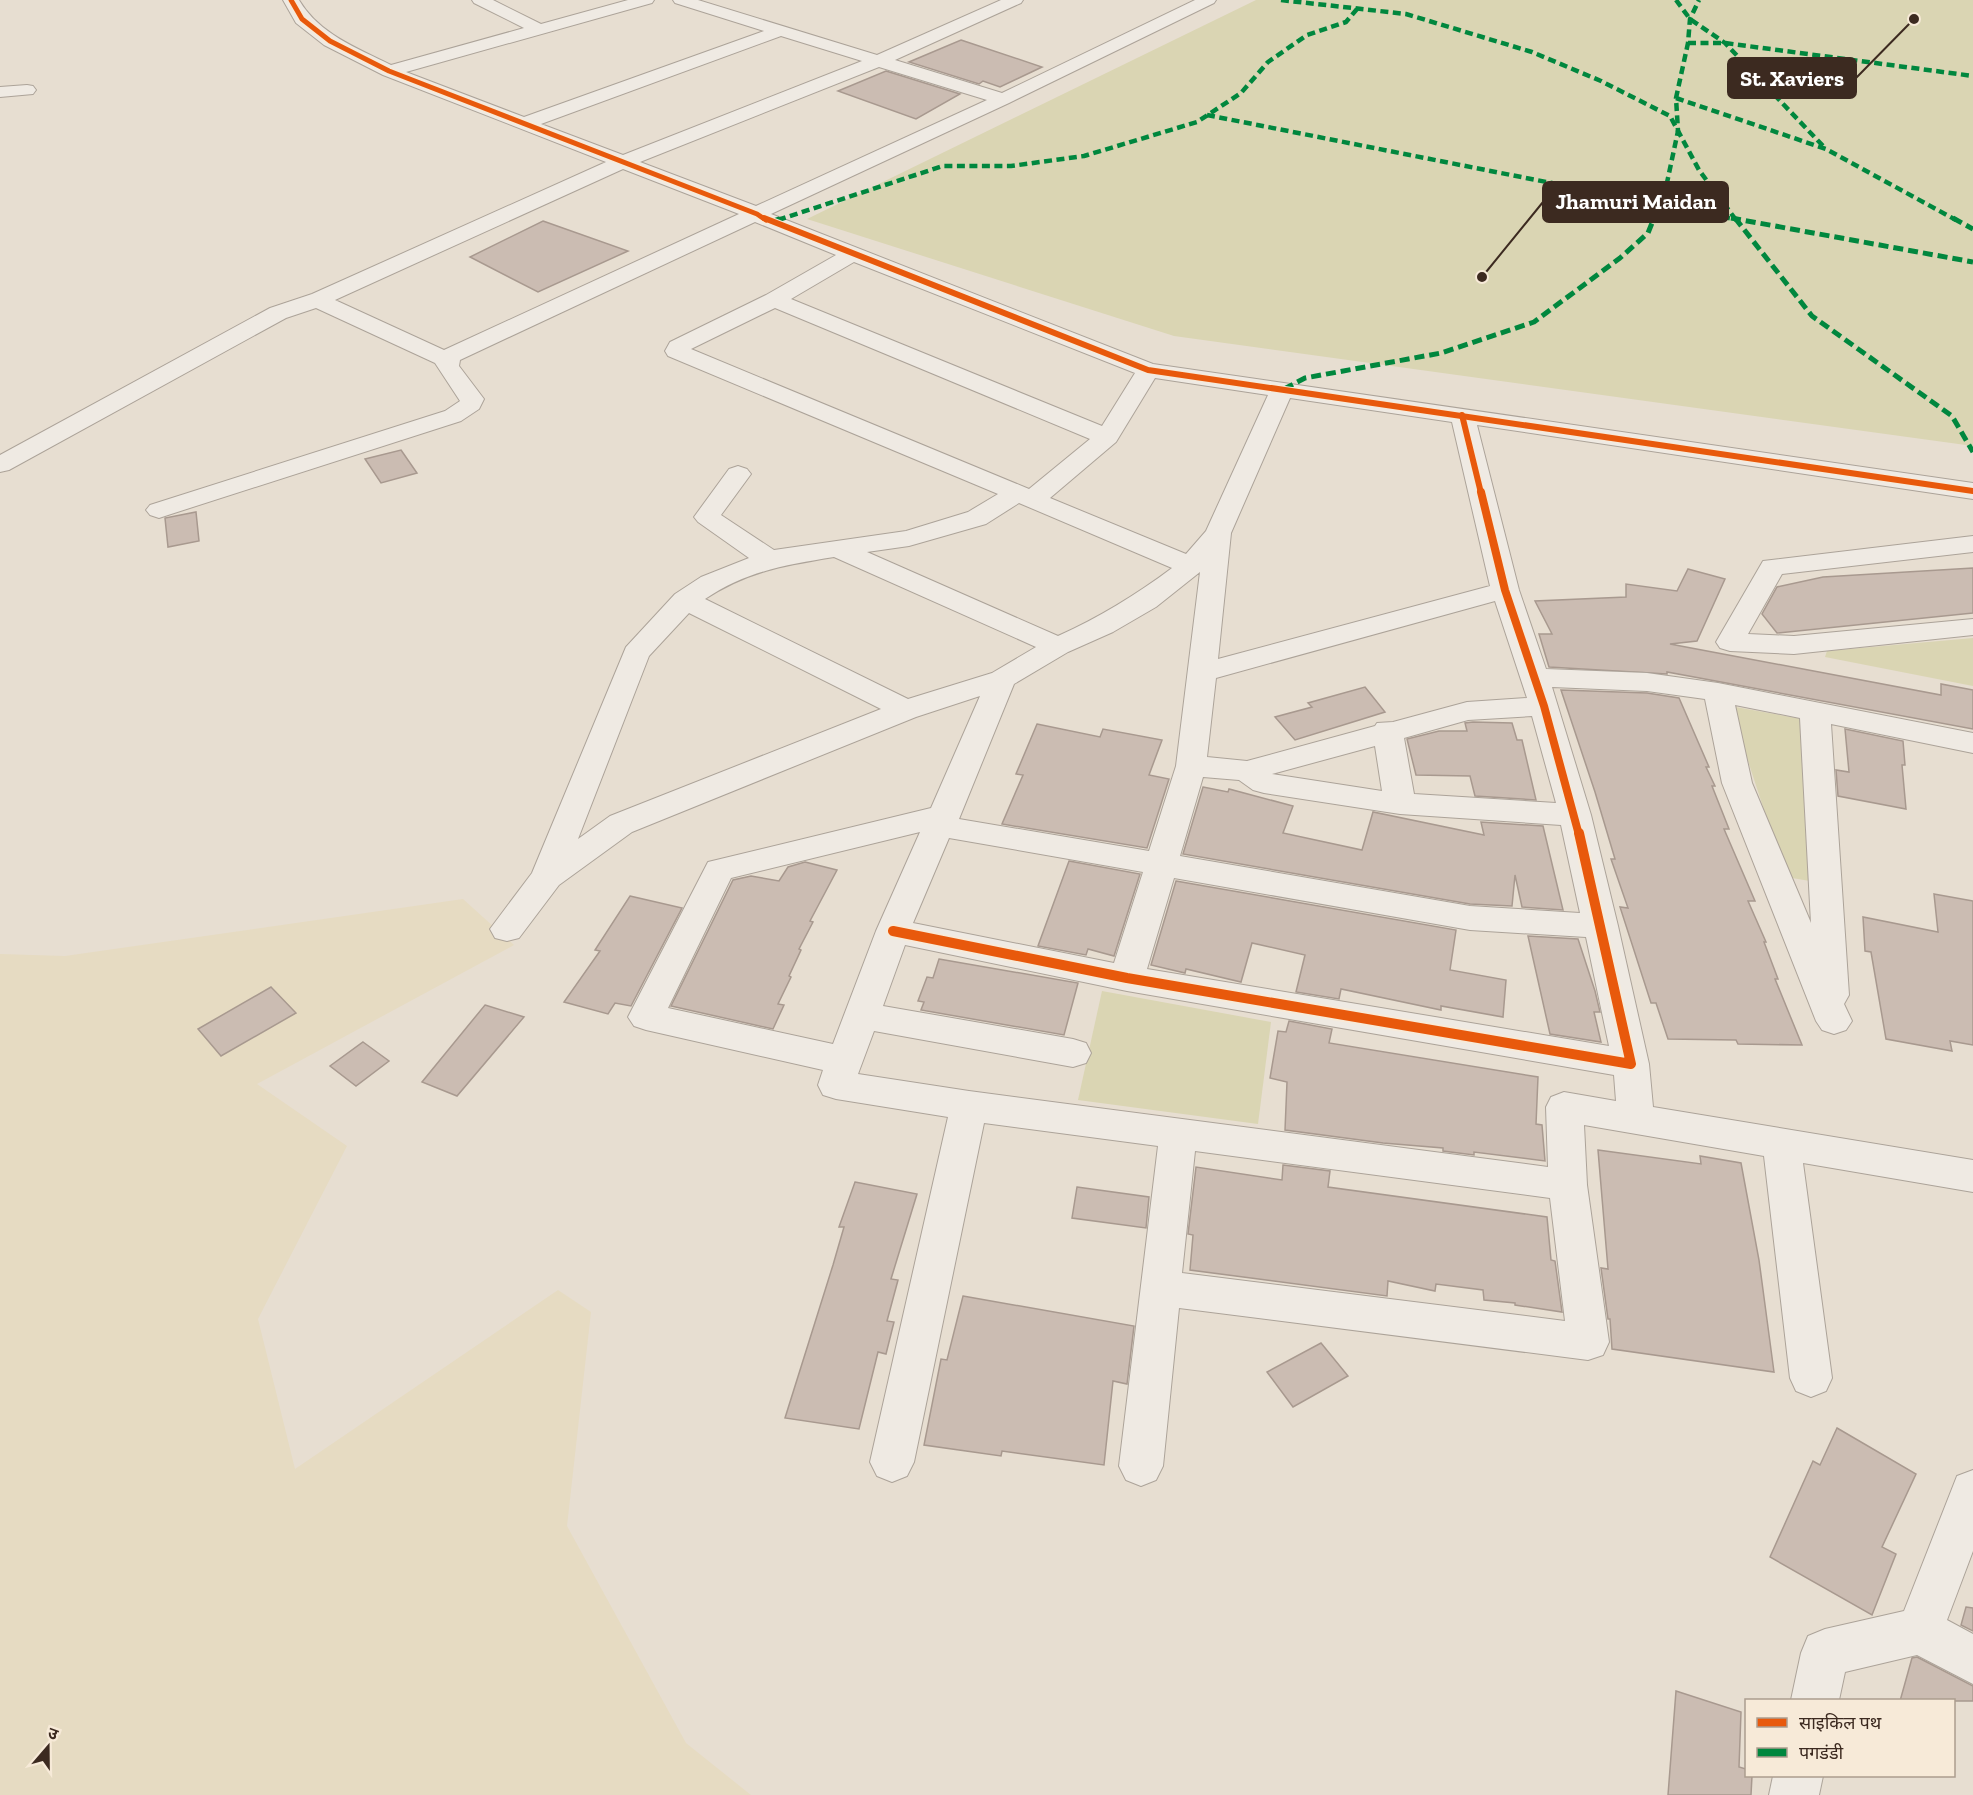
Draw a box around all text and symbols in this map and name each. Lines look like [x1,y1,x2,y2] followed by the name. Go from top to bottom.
[1728,58,1856,98] callout: St. Xaviers
[1740,65,1844,92] text: St. Xaviers
[1543,182,1728,222] callout: Jhamuri Maidan
[1555,188,1717,215] text: Jhamuri Maidan
[1745,1699,1955,1777] legend
[1799,1712,1882,1734] text: साइकिल पथ
[18,1717,78,1777] north arrow
[45,1723,61,1744] text: उ
[1799,1742,1844,1764] text: पगडंडी

